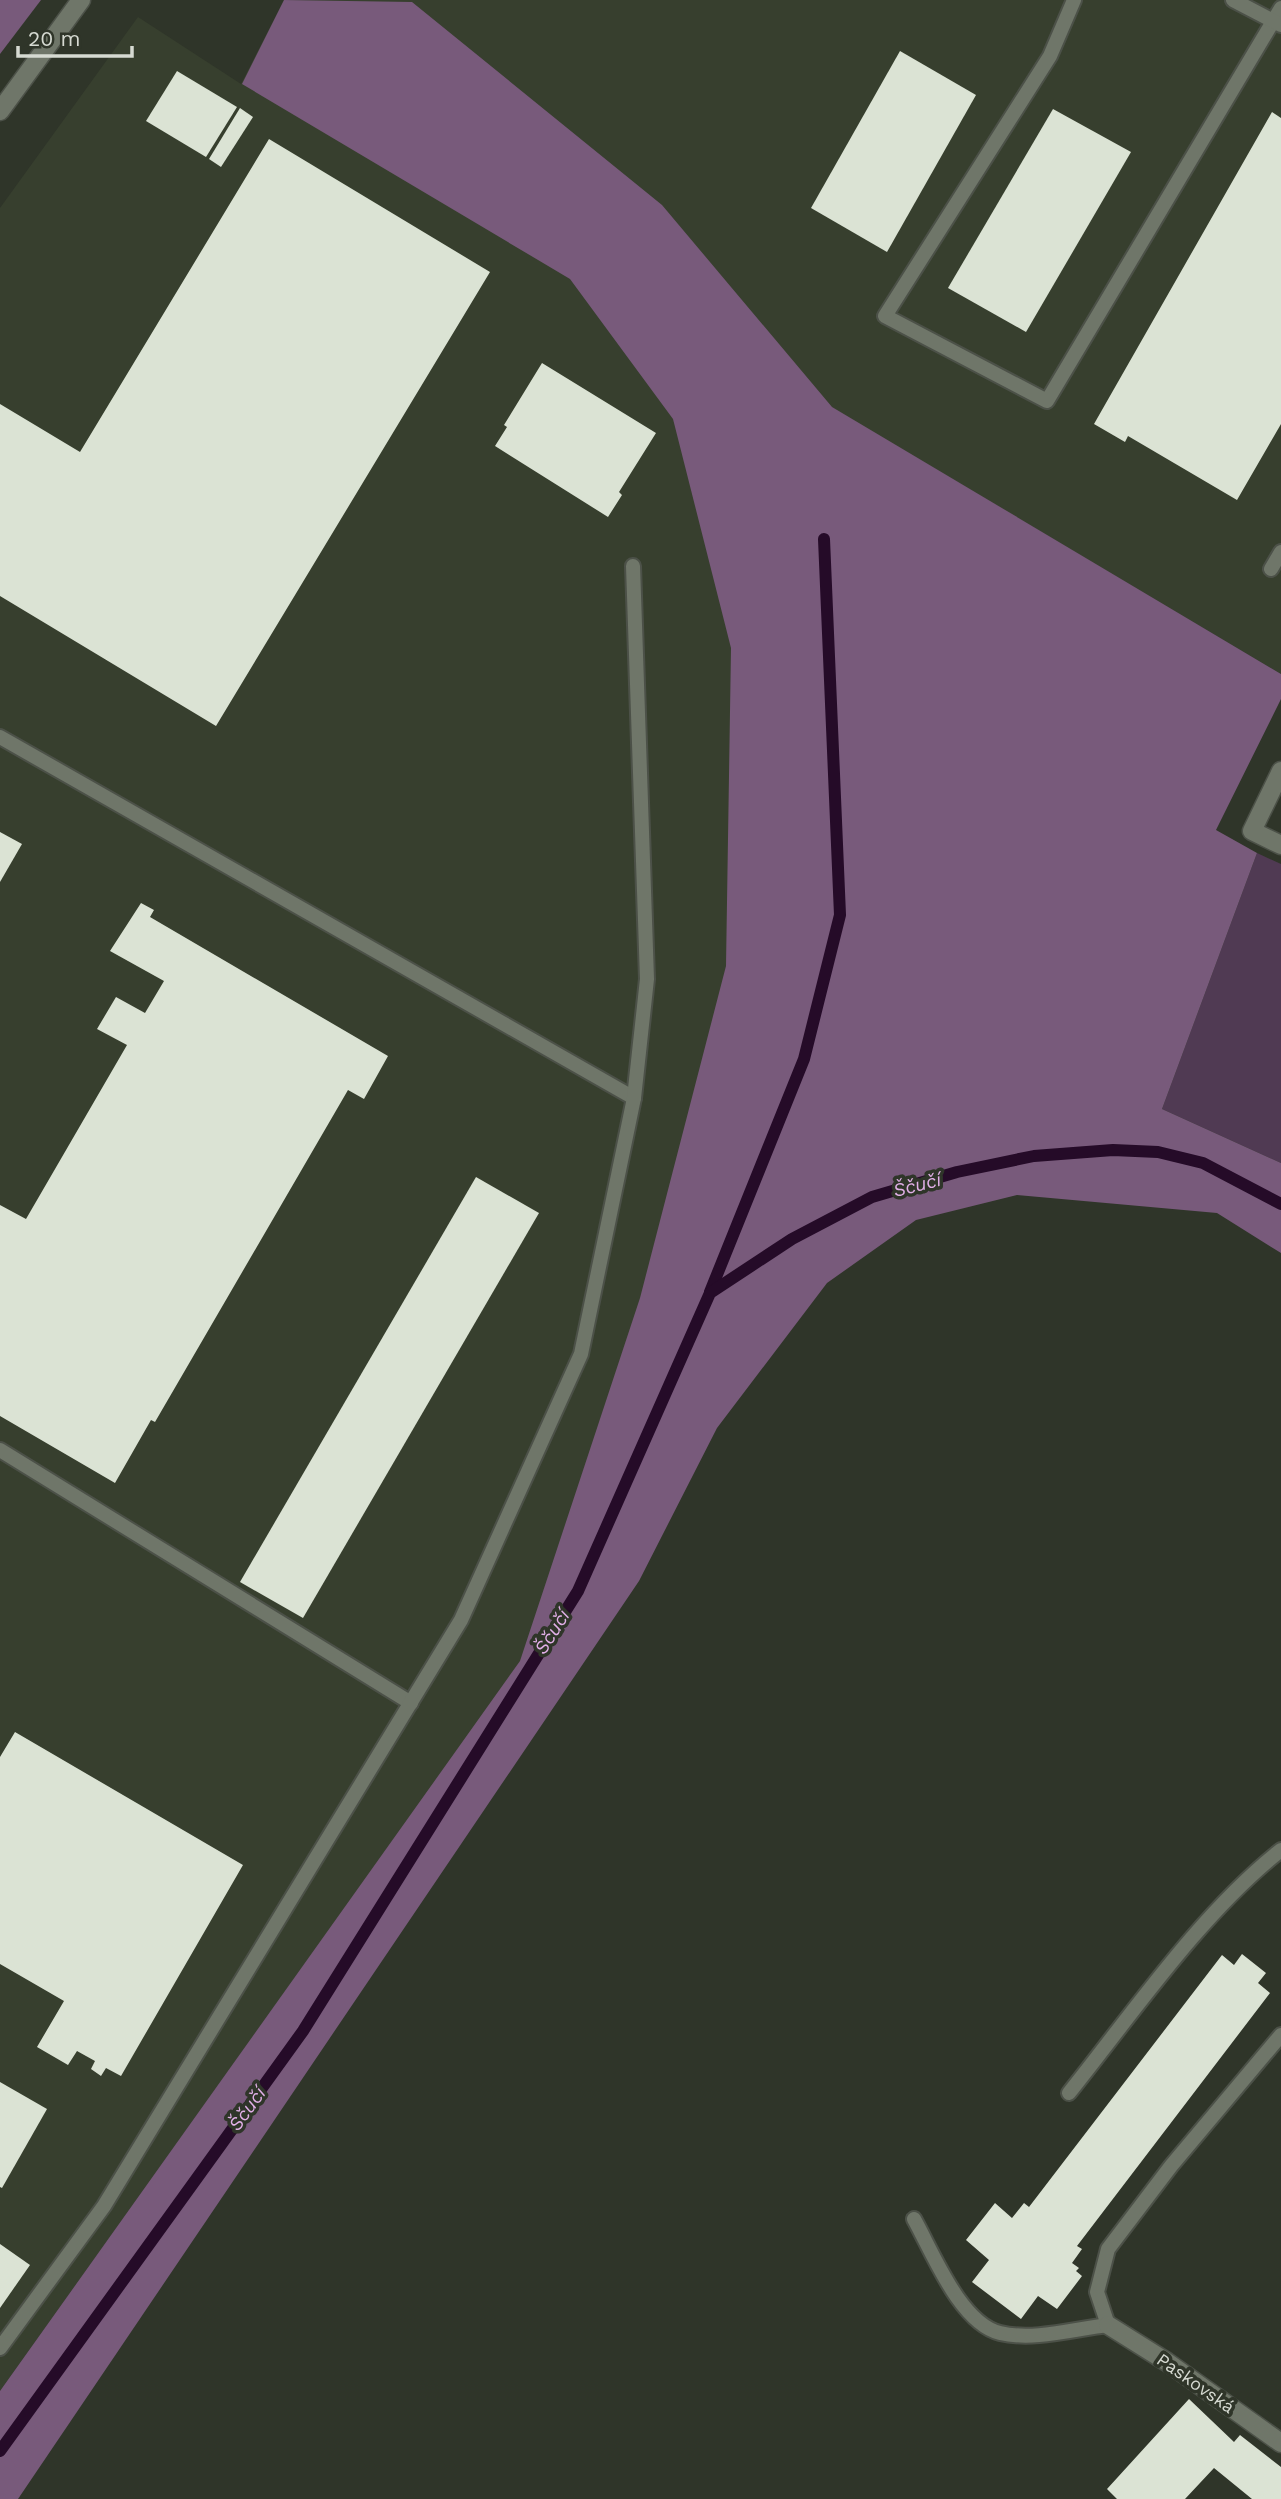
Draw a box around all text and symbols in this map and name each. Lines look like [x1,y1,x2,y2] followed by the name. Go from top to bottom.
[18,14,131,58] scale bar
[28,26,80,51] text: 20 m
[891,1167,946,1202] water label: Ščučí
[529,1603,576,1659] water label: Ščučí
[223,2080,272,2135] water label: Ščučí
[1153,2349,1239,2417] street label: Paskovská

